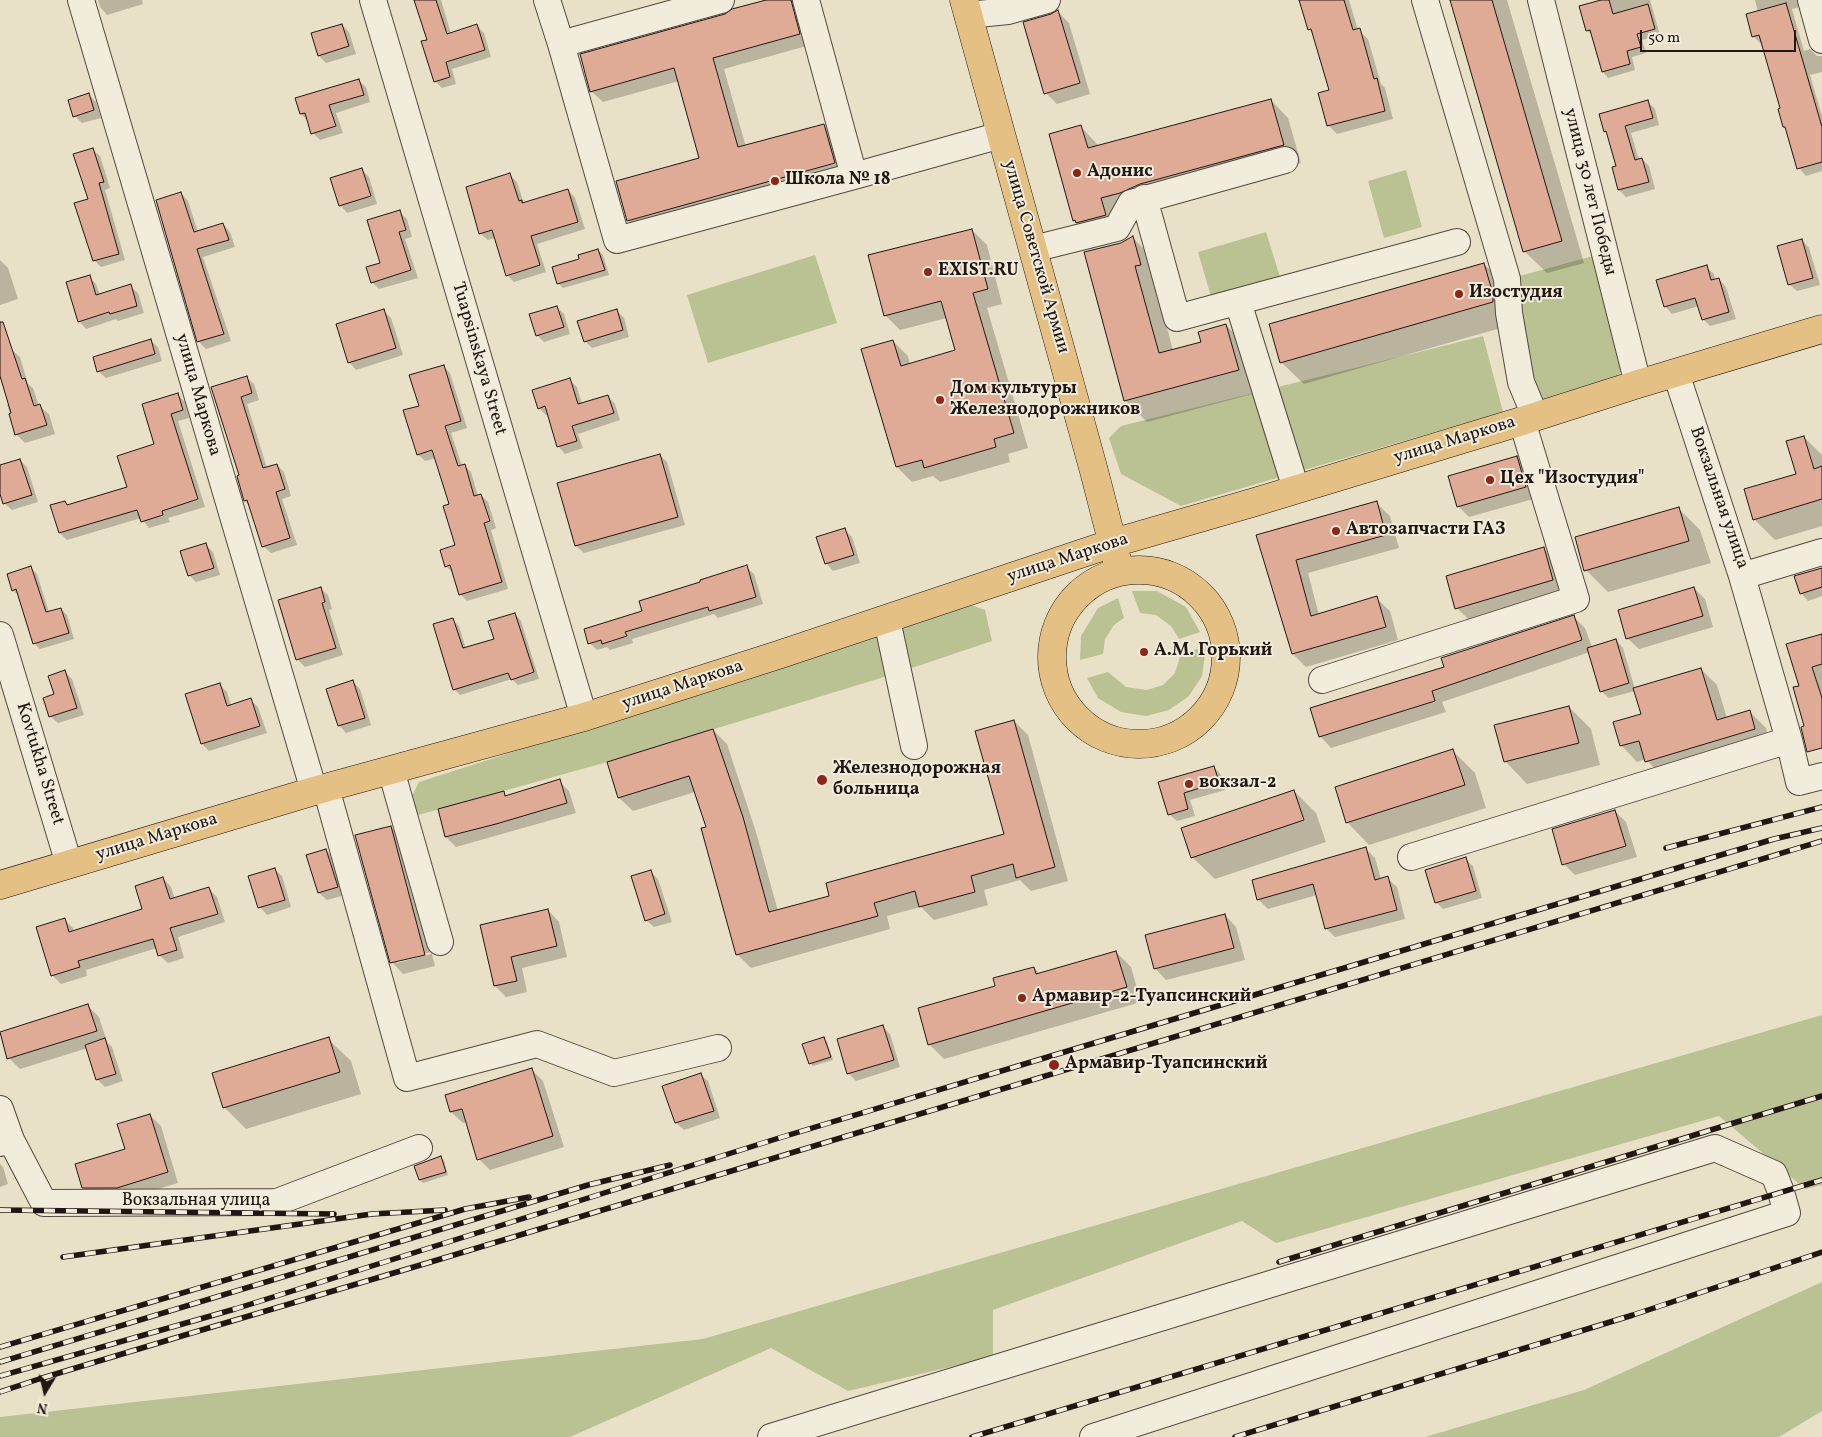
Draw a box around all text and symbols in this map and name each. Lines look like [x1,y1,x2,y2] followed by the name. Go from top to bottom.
[1642,20,1798,52] scale bar
[1648,28,1680,49] text: 50 m
[1558,106,1620,278] street label: улица 30 лет Победы
[997,158,1073,356] street label: улица Советской Армии
[1087,162,1153,184] place label: Адонис
[1071,167,1083,179] marker: Адонис
[785,170,891,192] place label: Школа № 18
[769,175,781,187] marker: Школа № 18
[938,261,1019,283] place label: EXIST.RU
[922,266,934,278] marker: EXIST.RU
[446,280,510,438] street label: Tuapsinskaya Street
[1469,283,1563,305] place label: Изостудия
[1453,288,1465,300] marker: Изостудия
[169,331,225,459] street label: улица Маркова
[950,379,1140,422] place label: Дом культуры Железнодорожников
[934,394,946,406] marker: Дом культуры Железнодорожников
[1392,412,1518,470] street label: улица Маркова
[1684,424,1752,572] street label: Вокзальная улица
[1500,469,1645,491] place label: Цех "Изостудия"
[1484,474,1496,486] marker: Цех "Изостудия"
[1346,520,1506,542] place label: Автозапчасти ГАЗ
[1330,525,1342,537] marker: Автозапчасти ГАЗ
[1005,529,1131,589] street label: улица Маркова
[1154,641,1272,663] place label: А.М. Горький
[1138,646,1150,658] marker: А.М. Горький
[620,656,746,716] street label: улица Маркова
[10,700,68,828] street label: Kovtukha Street
[833,759,1001,802] place label: Железнодорожная больница
[815,773,829,787] marker: Железнодорожная больница
[1199,773,1276,795] place label: вокзал-2
[1183,778,1195,790] marker: вокзал-2
[94,809,220,867] street label: улица Маркова
[1032,987,1251,1009] place label: Армавир-2-Туапсинский
[1016,992,1028,1004] marker: Армавир-2-Туапсинский
[1065,1054,1267,1076] place label: Армавир-Туапсинский
[1047,1058,1061,1072] marker: Армавир-Туапсинский
[122,1191,270,1213] street label: Вокзальная улица
[20,1367,70,1417] north arrow
[36,1397,49,1417] text: N

